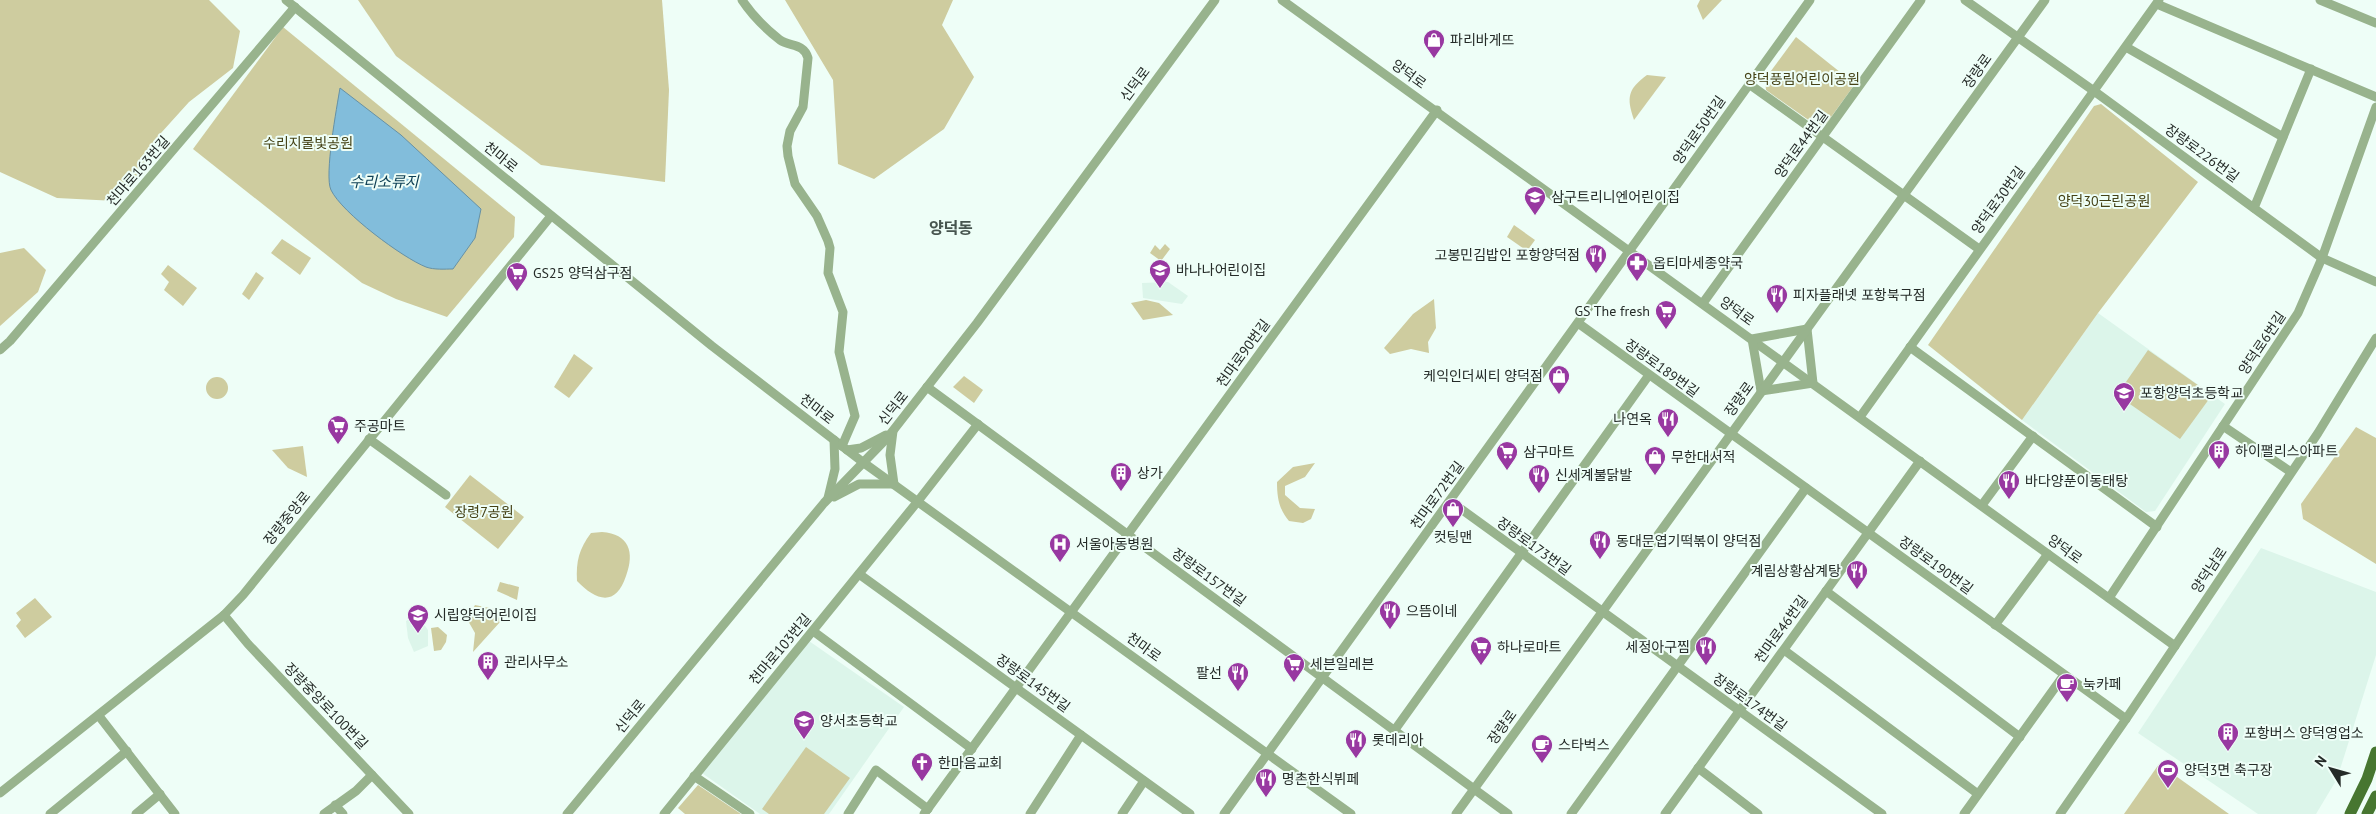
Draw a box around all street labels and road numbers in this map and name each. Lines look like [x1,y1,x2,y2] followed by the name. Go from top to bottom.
[1958,50,1996,92] street label: 장량로
[1388,55,1430,93] street label: 양덕로
[1116,63,1154,105] street label: 신덕로
[1669,92,1729,168] street label: 양덕로50번길
[1770,106,1832,182] street label: 양덕로44번길
[2161,120,2243,186] street label: 장량로226번길
[103,132,173,210] street label: 천마로163번길
[480,138,522,176] street label: 천마로
[1967,162,2029,238] street label: 양덕로30번길
[1716,292,1758,330] street label: 양덕로
[2234,308,2290,378] street label: 양덕로6번길
[1212,315,1274,391] street label: 천마로90번길
[1621,335,1703,401] street label: 장량로189번길
[1720,378,1758,420] street label: 장량로
[874,387,912,429] street label: 신덕로
[796,390,838,428] street label: 천마로
[1406,457,1468,533] street label: 천마로72번길
[260,487,314,549] street label: 장량중앙로
[1493,513,1575,579] street label: 장량로173번길
[2044,530,2086,568] street label: 양덕로
[1895,532,1977,598] street label: 장량로190번길
[1168,544,1250,610] street label: 장량로157번길
[2187,544,2231,596] street label: 양덕남로
[1750,591,1812,667] street label: 천마로46번길
[745,610,815,688] street label: 천마로103번길
[1123,628,1165,666] street label: 천마로
[992,650,1074,716] street label: 장량로145번길
[280,659,372,753] street label: 장량중앙로100번길
[1709,669,1791,735] street label: 장량로174번길
[611,695,649,737] street label: 신덕로
[1483,706,1521,748] street label: 장량로

